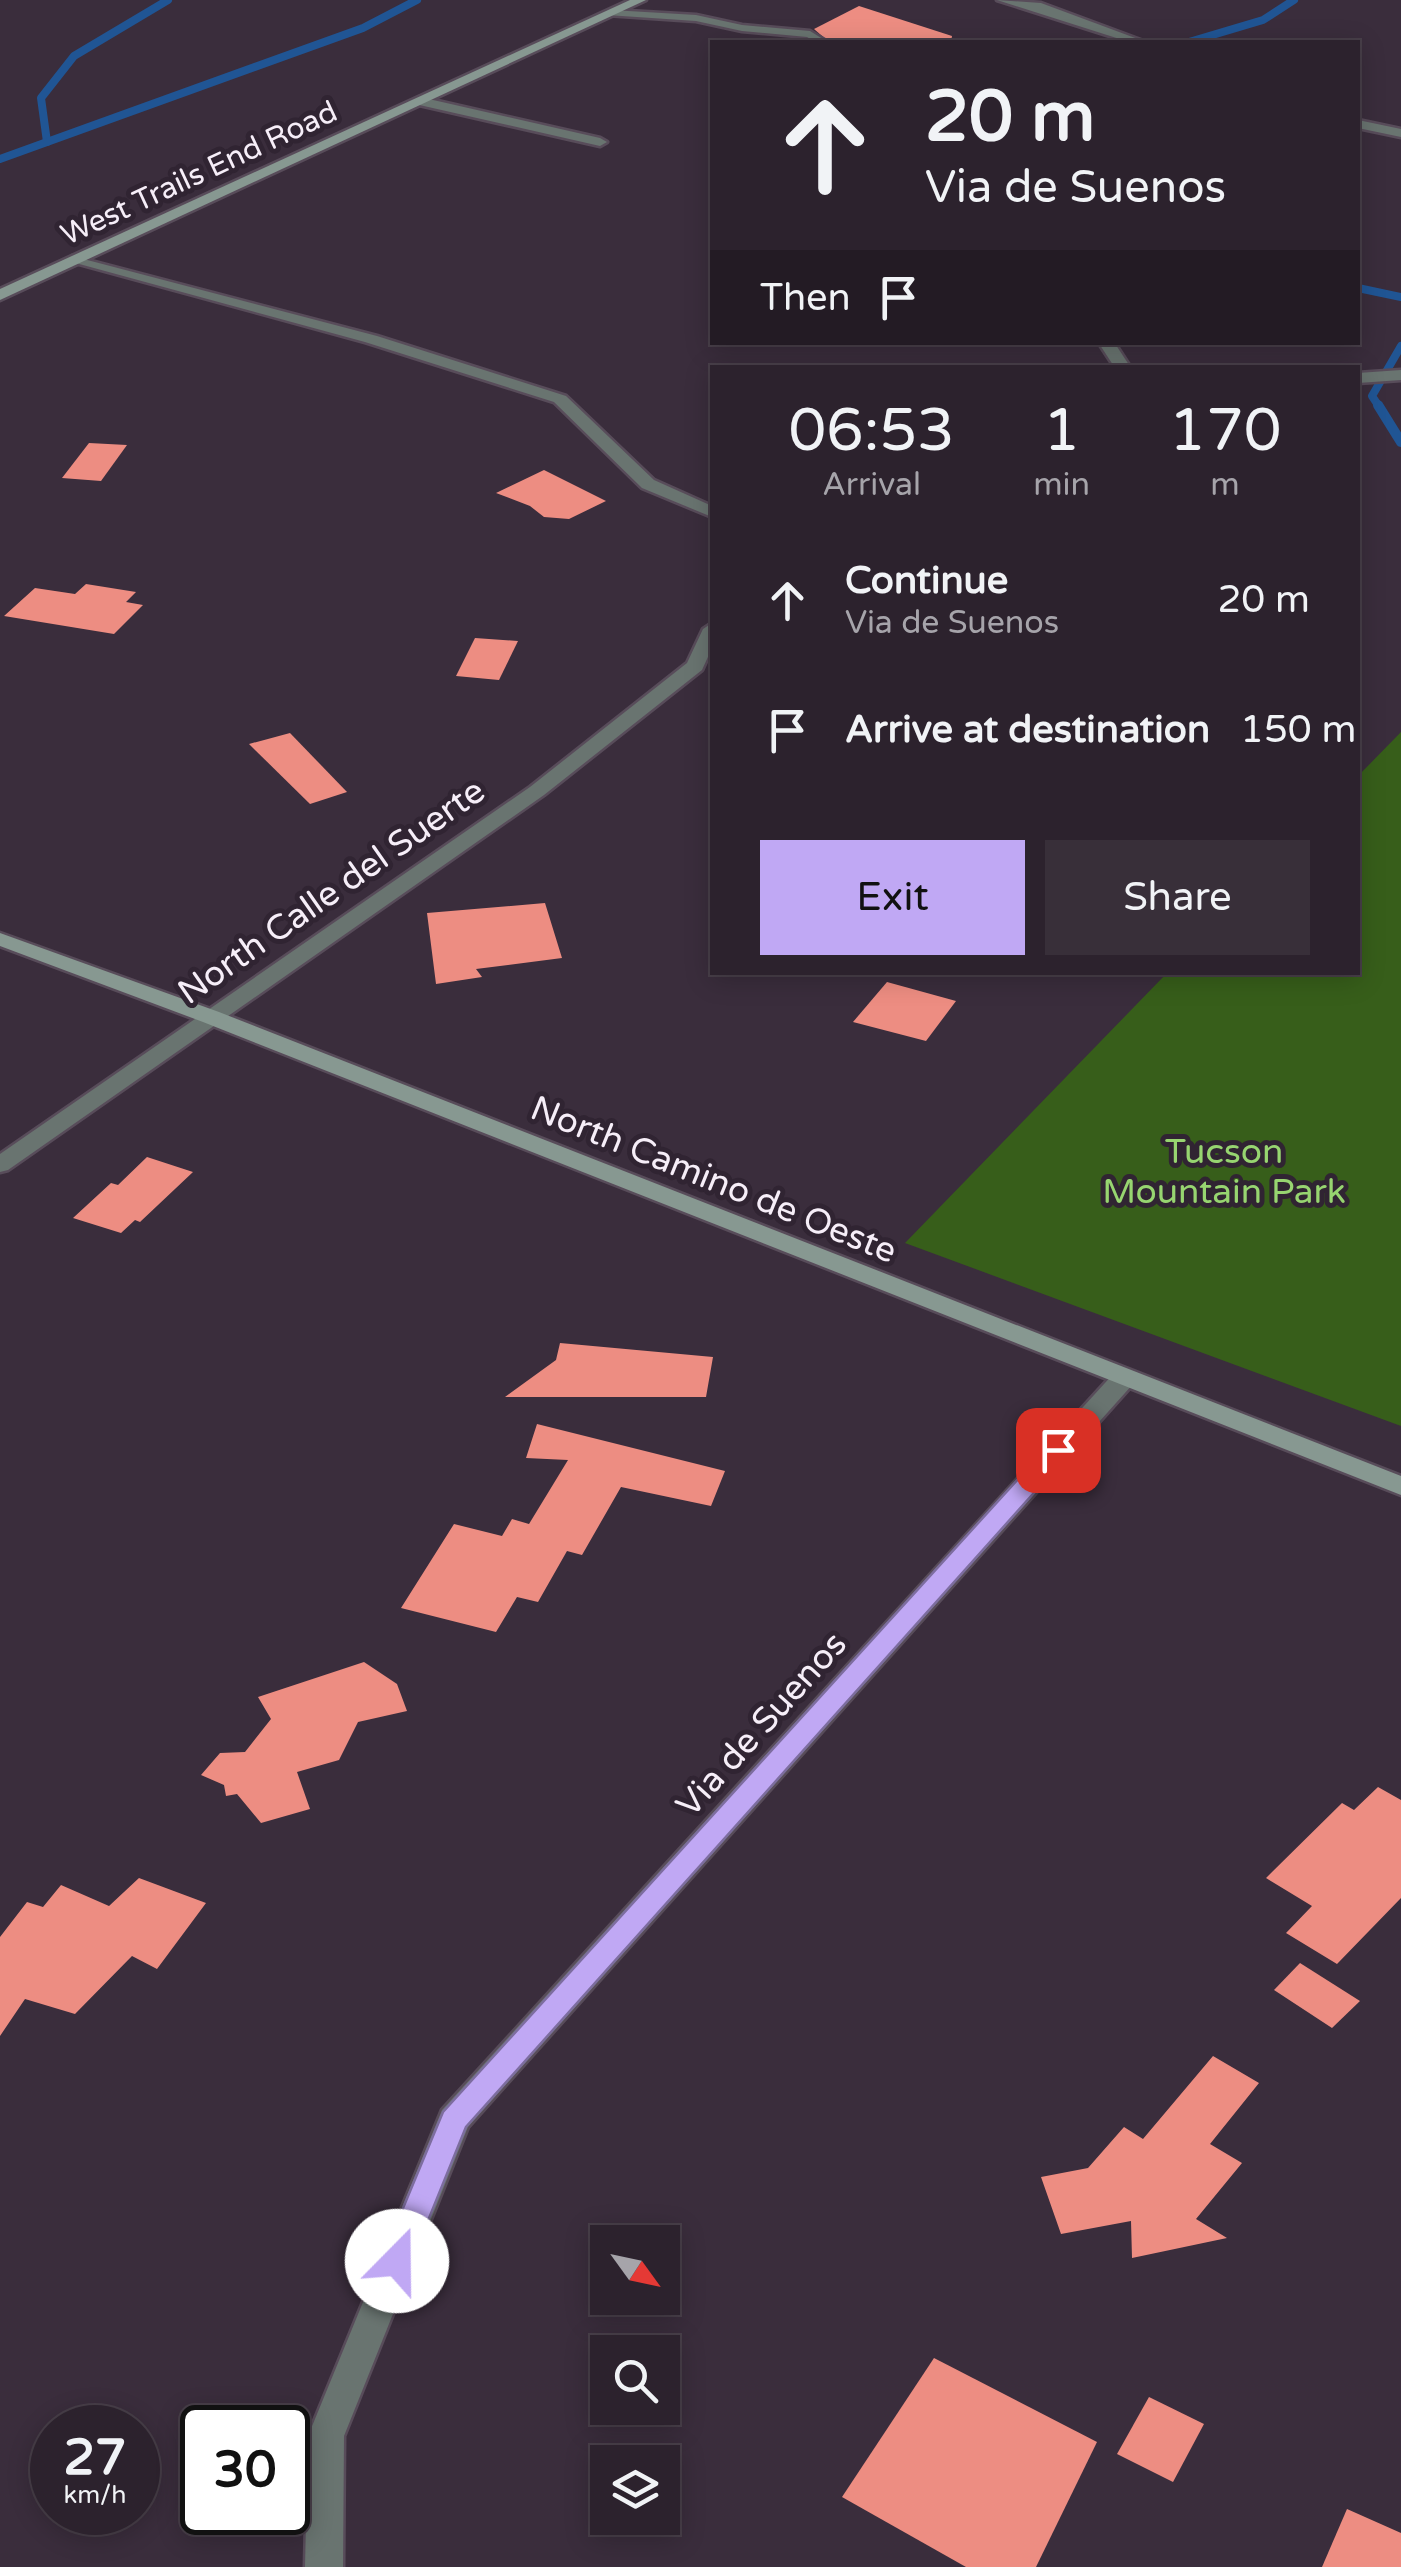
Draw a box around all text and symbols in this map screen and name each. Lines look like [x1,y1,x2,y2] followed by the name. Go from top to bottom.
[925,76,1095,160] text: 20 m
[760,80,890,210] icon: ahead
[55,93,343,254] street label: West Trails End Road
[925,161,1226,215] text: Via de Suenos
[871,270,926,325] icon: arrive
[760,275,851,321] text: Then
[788,395,955,467] text: 06:53
[1043,395,1080,467] text: 1
[1168,395,1282,467] text: 170
[822,466,921,504] text: Arrival
[1033,466,1090,504] text: min
[1210,466,1240,504] text: m
[845,558,1008,604] text: Continue
[760,573,815,628] icon: ahead
[1218,577,1310,623] text: 20 m
[845,604,1059,642] text: Via de Suenos
[760,703,815,758] icon: arrive
[845,707,1210,753] text: Arrive at destination
[1240,707,1356,753] text: 150 m
[170,770,493,1014] street label: North Calle del Suerte
[760,840,1025,955] button: Exit
[1045,840,1310,955] button: Share
[525,1087,903,1273] street label: North Camino de Oeste
[1102,1131,1346,1213] park label: Tucson Mountain Park
[1016,1408,1101,1493] pin
[1031,1423,1086,1478] icon: arrive
[668,1624,856,1826] street label: Via de Suenos
[345,2209,449,2313] position arrow
[590,2225,680,2315] north arrow
[590,2225,680,2535] map controls
[590,2335,680,2425] button: search
[180,2405,310,2535] speed limit sign: 30
[64,2428,126,2488] text: 27
[590,2445,680,2535] button: layers
[64,2480,126,2510] text: km/h

